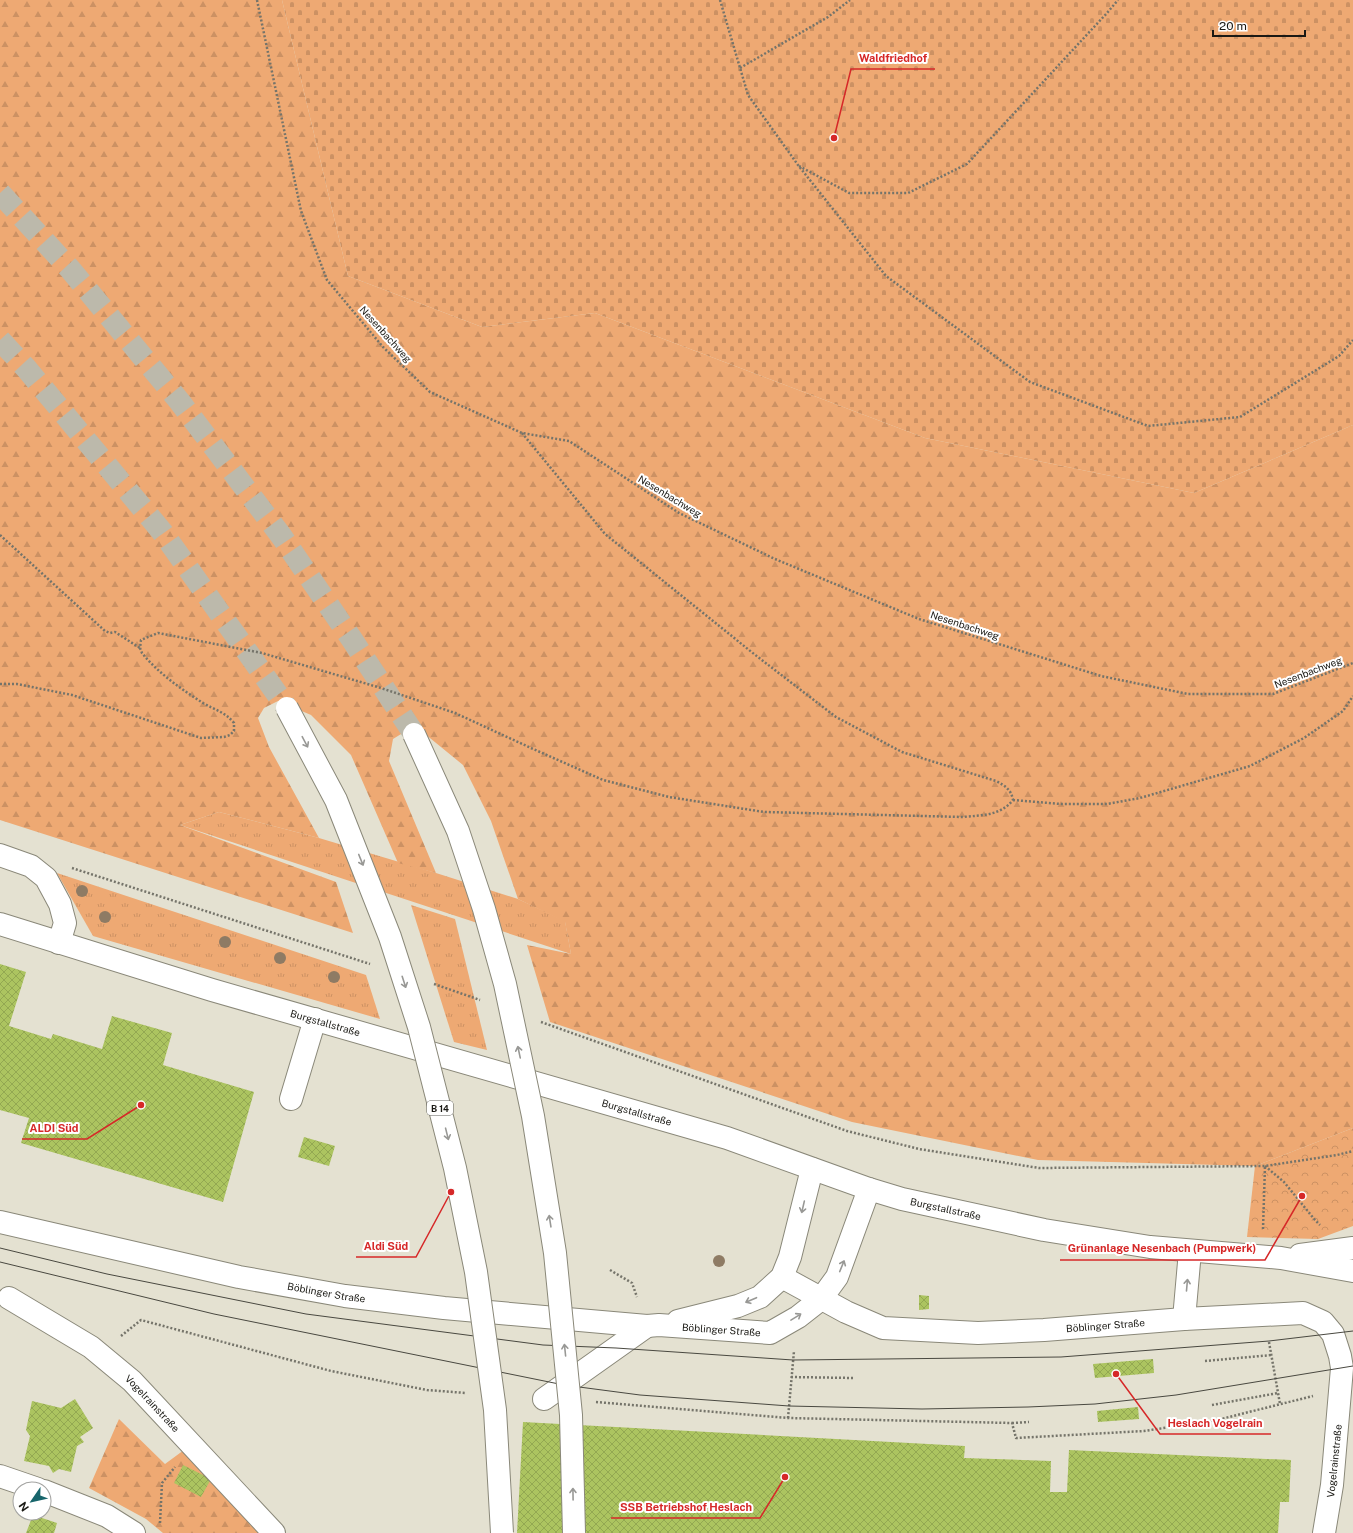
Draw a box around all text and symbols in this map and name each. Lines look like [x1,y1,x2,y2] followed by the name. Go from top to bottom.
[1213,12,1305,38] scale bar
[1219,19,1247,33] text: 20 m
[851,46,935,69] callout: Waldfriedhof
[859,52,928,64] text: Waldfriedhof
[358,303,414,365] street label: Nesenbachweg
[636,472,704,520] street label: Nesenbachweg
[929,608,1001,642] street label: Nesenbachweg
[1272,654,1344,690] street label: Nesenbachweg
[302,736,310,748] one-way arrow
[357,853,365,865] one-way arrow
[401,976,409,988] one-way arrow
[289,1007,362,1038] street label: Burgstallstraße
[515,1046,523,1059] one-way arrow
[600,1096,673,1128] street label: Burgstallstraße
[427,1101,453,1115] road number: B 14
[22,1116,87,1139] callout: ALDI Süd
[30,1122,78,1134] text: ALDI Süd
[443,1128,451,1141] one-way arrow
[909,1195,983,1222] street label: Burgstallstraße
[798,1200,806,1213] one-way arrow
[546,1215,554,1228] one-way arrow
[356,1234,416,1257] callout: Aldi Süd
[1060,1237,1265,1260] callout: Grünanlage Nesenbach (Pumpwerk)
[364,1240,408,1252] text: Aldi Süd
[1068,1242,1256,1254] text: Grünanlage Nesenbach (Pumpwerk)
[838,1261,846,1273] one-way arrow
[1183,1279,1190,1292] one-way arrow
[286,1280,366,1304] street label: Böblinger Straße
[745,1297,757,1305] one-way arrow
[791,1313,802,1322] one-way arrow
[1065,1316,1146,1334] street label: Böblinger Straße
[681,1321,762,1338] street label: Böblinger Straße
[561,1344,568,1357] one-way arrow
[123,1372,182,1434] street label: Vogelrainstraße
[1160,1411,1271,1434] callout: Heslach Vogelrain
[1167,1417,1263,1429] text: Heslach Vogelrain
[1324,1423,1344,1498] street label: Vogelrainstraße
[12,1481,52,1521] north arrow
[569,1488,577,1501] one-way arrow
[611,1495,760,1518] callout: SSB Betriebshof Heslach
[16,1500,31,1514] text: N
[620,1501,752,1513] text: SSB Betriebshof Heslach

